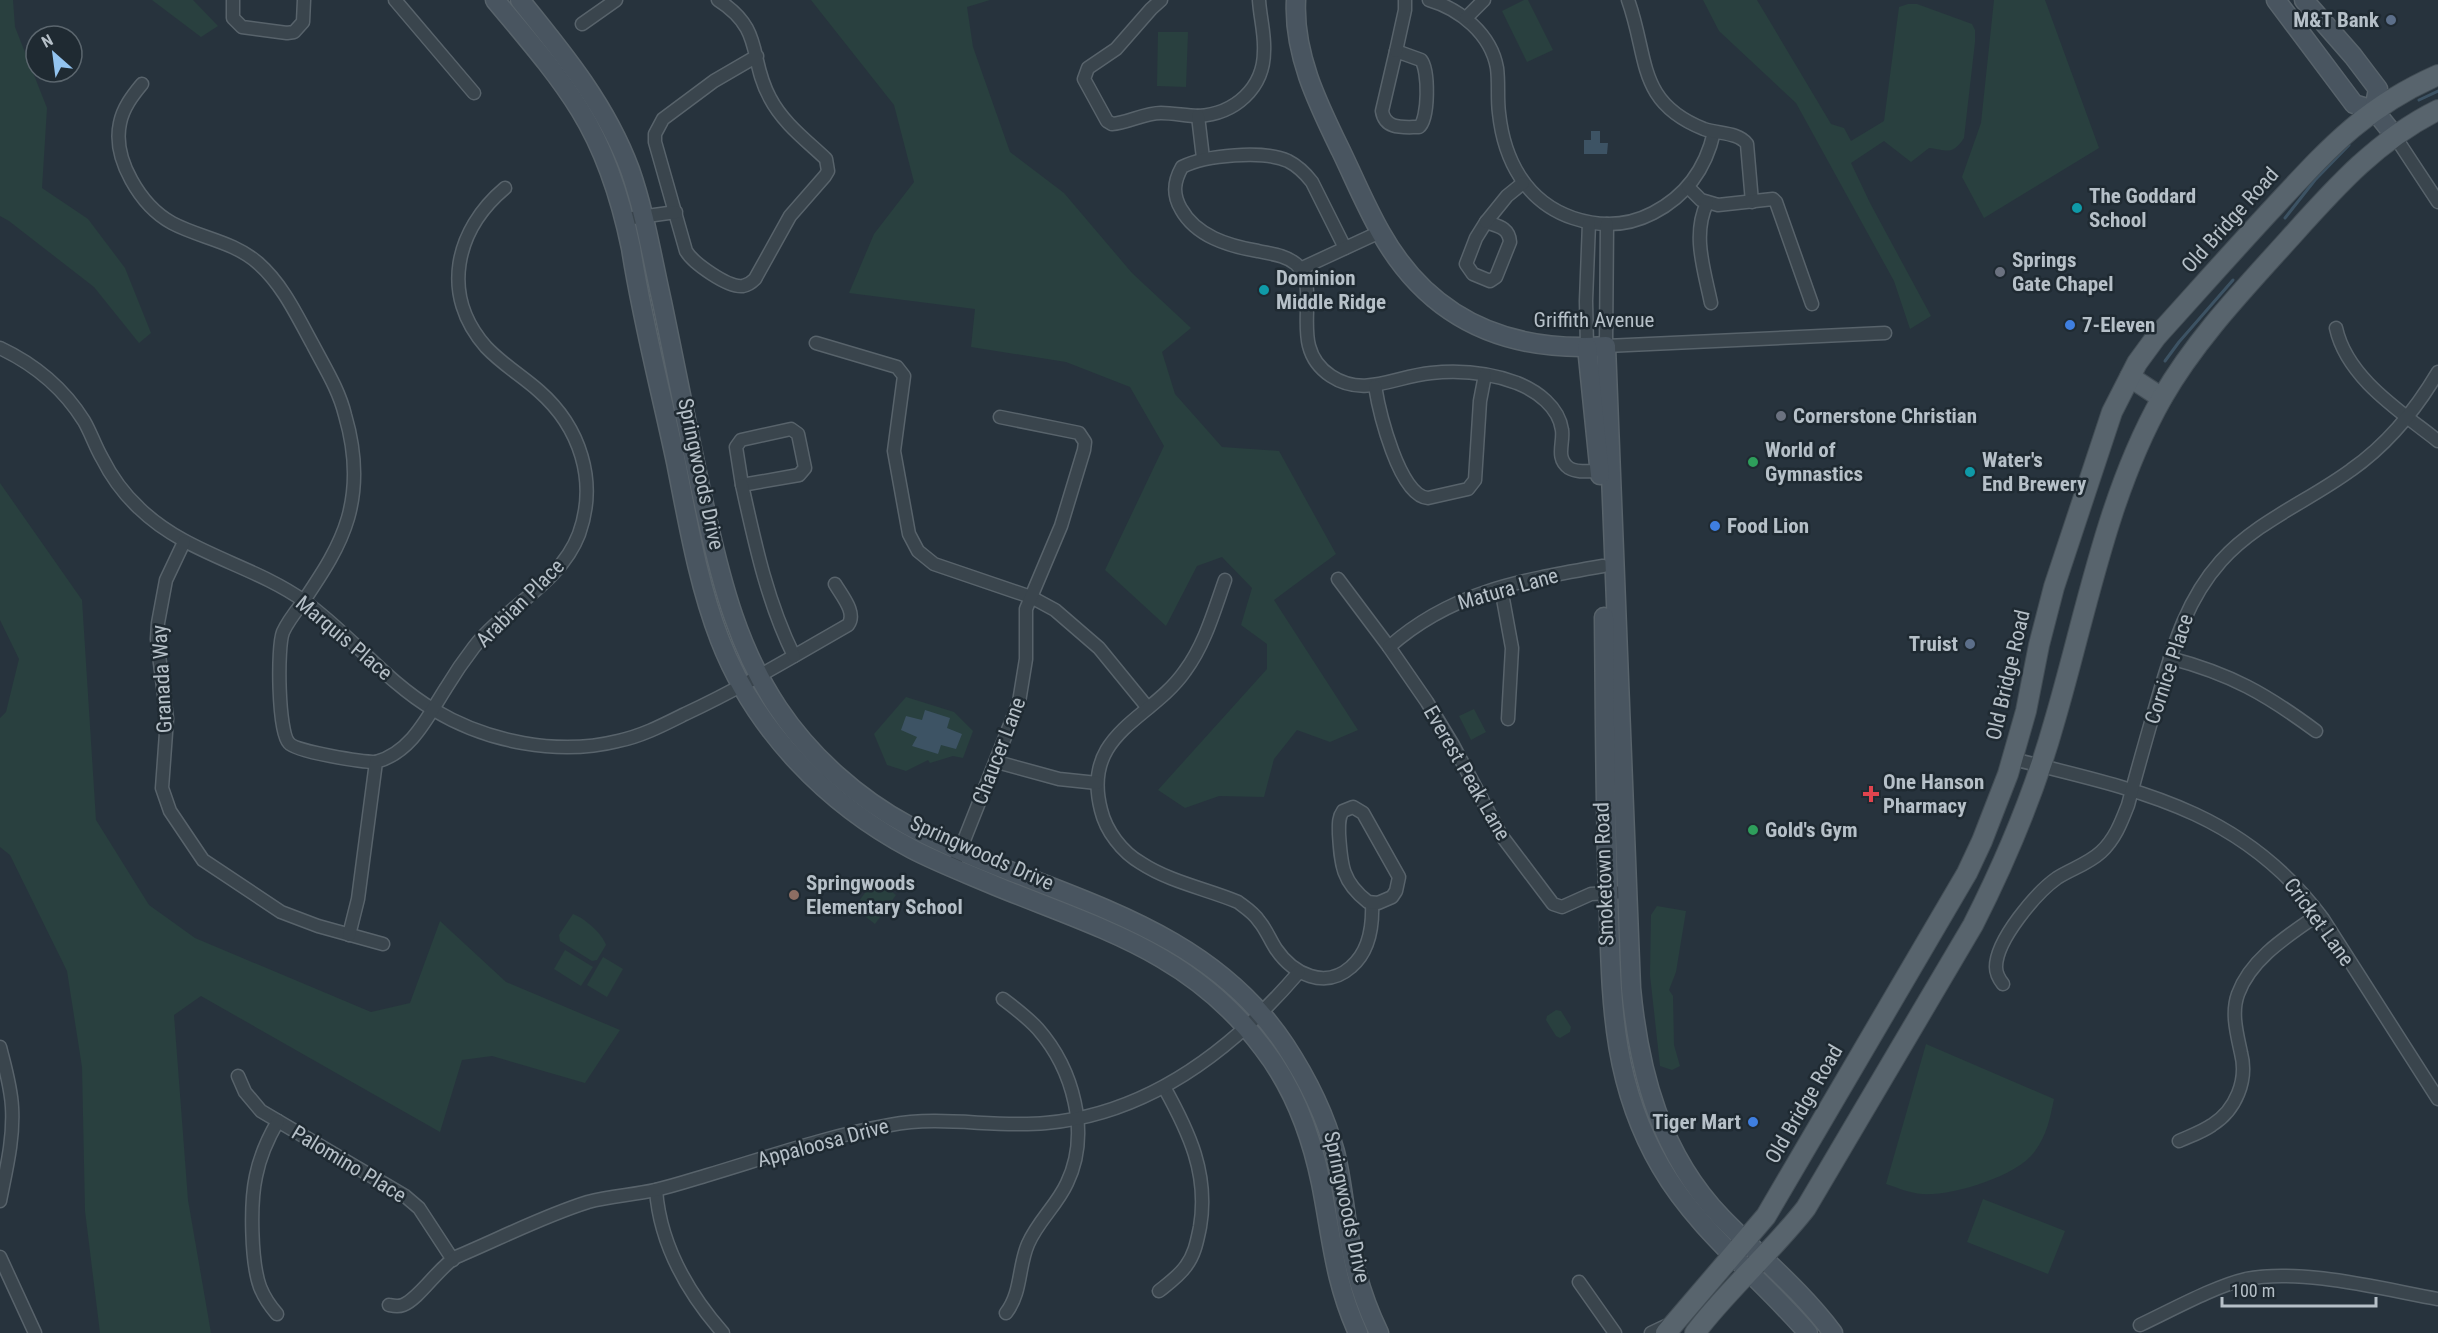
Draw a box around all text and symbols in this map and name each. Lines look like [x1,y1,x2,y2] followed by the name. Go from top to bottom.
[2293,8,2380,32] place label: M&T Bank
[2384,13,2398,27] marker: M&T Bank
[24,24,84,84] north arrow
[38,31,56,52] text: N
[2177,163,2283,277] street label: Old Bridge Road
[2089,184,2196,232] place label: The Goddard School
[2070,201,2084,215] marker: The Goddard School
[2012,248,2113,296] place label: Springs Gate Chapel
[1993,265,2007,279] marker: Springs Gate Chapel
[1276,266,1386,314] place label: Dominion Middle Ridge
[1257,283,1271,297] marker: Dominion Middle Ridge
[1534,308,1655,332] street label: Griffith Avenue
[2082,313,2155,337] place label: 7-Eleven
[2063,318,2077,332] marker: 7-Eleven
[673,396,729,552] street label: Springwoods Drive
[1793,404,1977,428] place label: Cornerstone Christian
[1774,409,1788,423] marker: Cornerstone Christian
[1765,438,1863,486] place label: World of Gymnastics
[1982,448,2087,496] place label: Water's End Brewery
[1746,455,1760,469] marker: World of Gymnastics
[1963,465,1977,479] marker: Water's End Brewery
[1727,514,1809,538] place label: Food Lion
[1708,519,1722,533] marker: Food Lion
[471,554,569,652] street label: Arabian Place
[1455,563,1561,615] street label: Matura Lane
[291,591,397,685] street label: Marquis Place
[1981,608,2035,742] street label: Old Bridge Road
[2140,611,2198,727] street label: Cornice Place
[147,624,177,734] street label: Granada Way
[1909,632,1958,656] place label: Truist
[1963,637,1977,651] marker: Truist
[968,694,1031,808] street label: Chaucer Lane
[1419,701,1515,845] street label: Everest Peak Lane
[1883,770,1984,818] place label: One Hanson Pharmacy
[1864,787,1878,801] marker: One Hanson Pharmacy
[1589,802,1619,946] street label: Smoketown Road
[907,811,1058,895] street label: Springwoods Drive
[1765,818,1858,842] place label: Gold's Gym
[1746,823,1760,837] marker: Gold's Gym
[806,871,963,919] place label: Springwoods Elementary School
[2279,873,2359,971] street label: Cricket Lane
[787,888,801,902] marker: Springwoods Elementary School
[1760,1040,1848,1168] street label: Old Bridge Road
[1652,1110,1741,1134] place label: Tiger Mart
[755,1114,892,1172] street label: Appaloosa Drive
[1746,1115,1760,1129] marker: Tiger Mart
[287,1120,411,1208] street label: Palomino Place
[1319,1129,1375,1285] street label: Springwoods Drive
[2222,1270,2376,1308] scale bar
[2231,1280,2275,1301] text: 100 m

